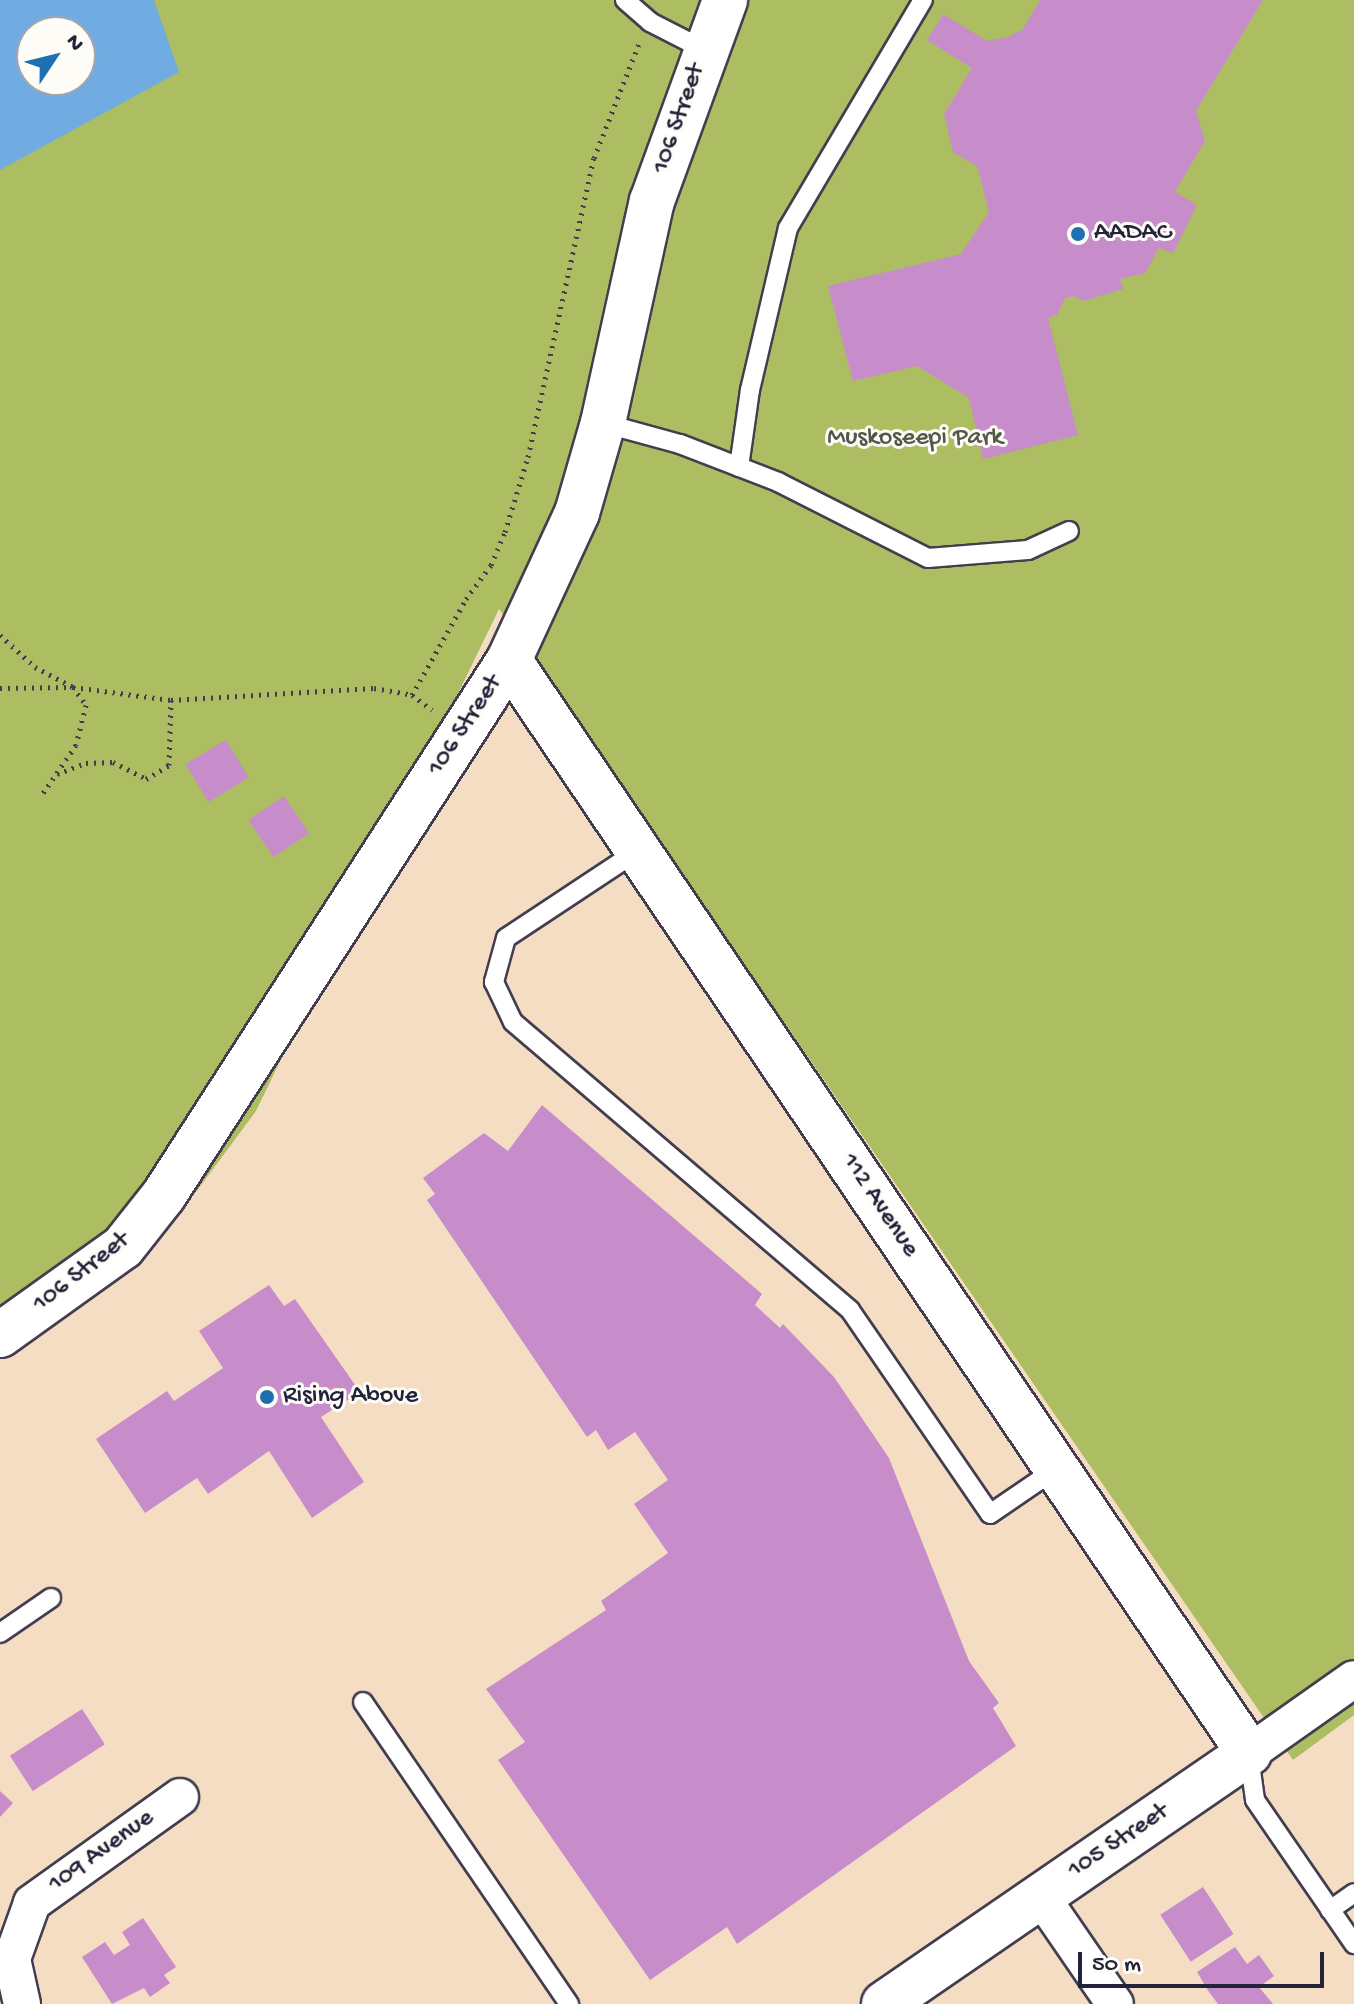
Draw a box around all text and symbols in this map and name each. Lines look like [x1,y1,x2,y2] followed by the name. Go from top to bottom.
[16,16,96,96] north arrow
[59,30,89,57] text: N
[647,60,713,178] street label: 106 Street
[1094,218,1171,250] place label: AADAC
[1069,225,1087,243] marker: AADAC
[827,423,1003,455] park label: Muskoseepi Park
[422,670,510,782] street label: 106 Street
[833,1148,925,1264] street label: 112 Avenue
[28,1226,136,1320] street label: 106 Street
[283,1381,418,1413] place label: Rising Above
[258,1388,276,1406] marker: Rising Above
[1063,1797,1175,1887] street label: 105 Street
[43,1803,161,1901] street label: 109 Avenue
[1082,1936,1328,1986] scale bar
[1092,1951,1141,1980] text: 50 m

